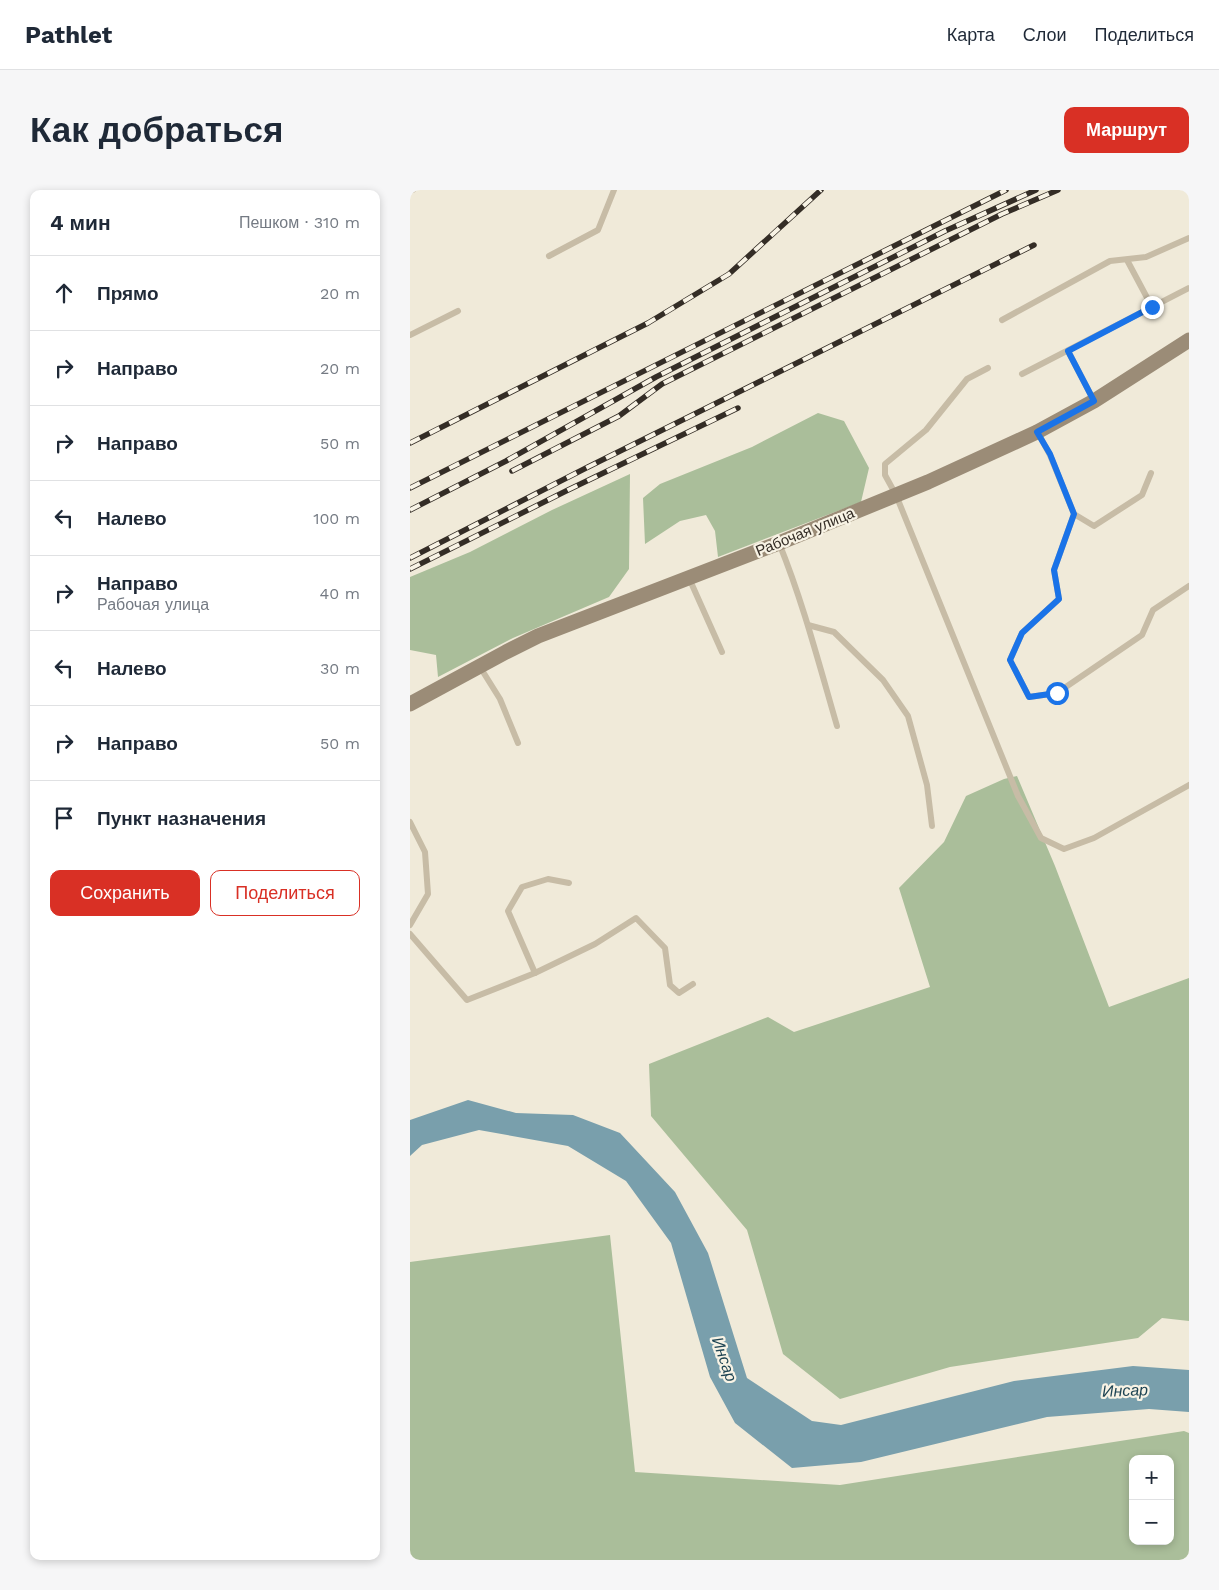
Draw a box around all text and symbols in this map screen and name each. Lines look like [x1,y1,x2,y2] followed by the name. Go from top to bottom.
[25,21,112,49] text: Pathlet
[947,24,995,45] text: Карта
[1023,24,1067,45] text: Слои
[1095,24,1194,45] text: Поделиться
[1064,107,1189,153] button: Маршрут
[30,109,283,151] text: Как добраться
[50,210,111,235] text: 4 мин
[239,213,360,232] text: Пешком · 310 m
[50,279,78,307] icon: ahead
[97,282,159,305] text: Прямо
[320,284,360,303] text: 20 m
[1141,296,1164,319] route end
[50,354,78,382] icon: right
[97,357,178,380] text: Направо
[320,359,360,378] text: 20 m
[50,429,78,457] icon: right
[97,432,178,455] text: Направо
[320,434,360,453] text: 50 m
[50,504,78,532] icon: left
[753,504,858,560] street label: Рабочая улица
[97,507,167,530] text: Налево
[313,509,360,528] text: 100 m
[97,572,178,595] text: Направо
[50,579,78,607] icon: right
[320,584,360,603] text: 40 m
[97,595,209,614] text: Рабочая улица
[50,654,78,682] icon: left
[97,657,167,680] text: Налево
[320,659,360,678] text: 30 m
[1046,682,1069,705] route start
[50,729,78,757] icon: right
[97,732,178,755] text: Направо
[320,734,360,753] text: 50 m
[50,804,78,832] icon: arrive
[97,807,266,830] text: Пункт назначения
[50,870,200,916] button: Сохранить
[210,870,360,916] button: Поделиться
[708,1334,741,1384] water label: Инсар
[1102,1380,1148,1401] water label: Инсар
[1129,1455,1174,1545] map controls
[1129,1455,1174,1500] button: +
[1129,1500,1174,1545] button: −

